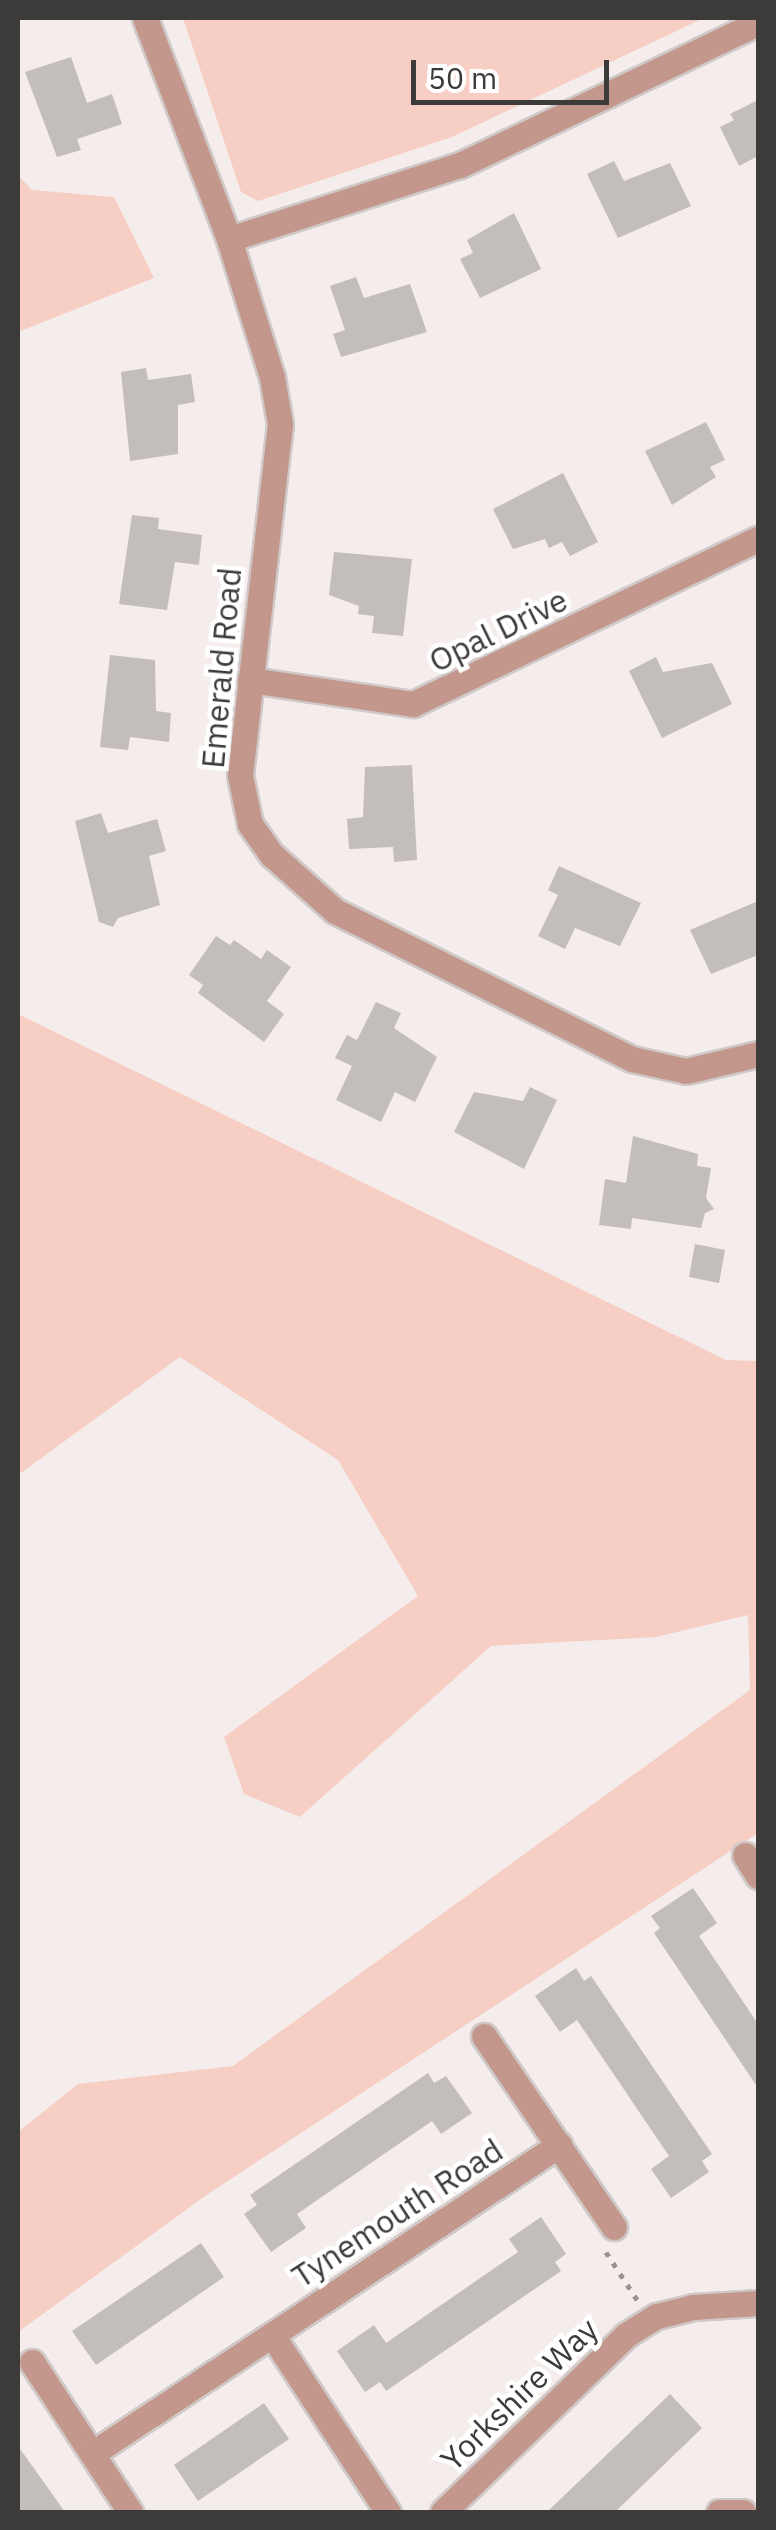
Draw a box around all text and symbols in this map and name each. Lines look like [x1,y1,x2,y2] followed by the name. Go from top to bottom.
[416,40,614,102] scale bar
[428,58,497,97] text: 50 m
[193,566,249,770] street label: Emerald Road
[423,580,573,680] street label: Opal Drive
[285,2131,509,2295] street label: Tynemouth Road
[433,2310,605,2478] street label: Yorkshire Way

